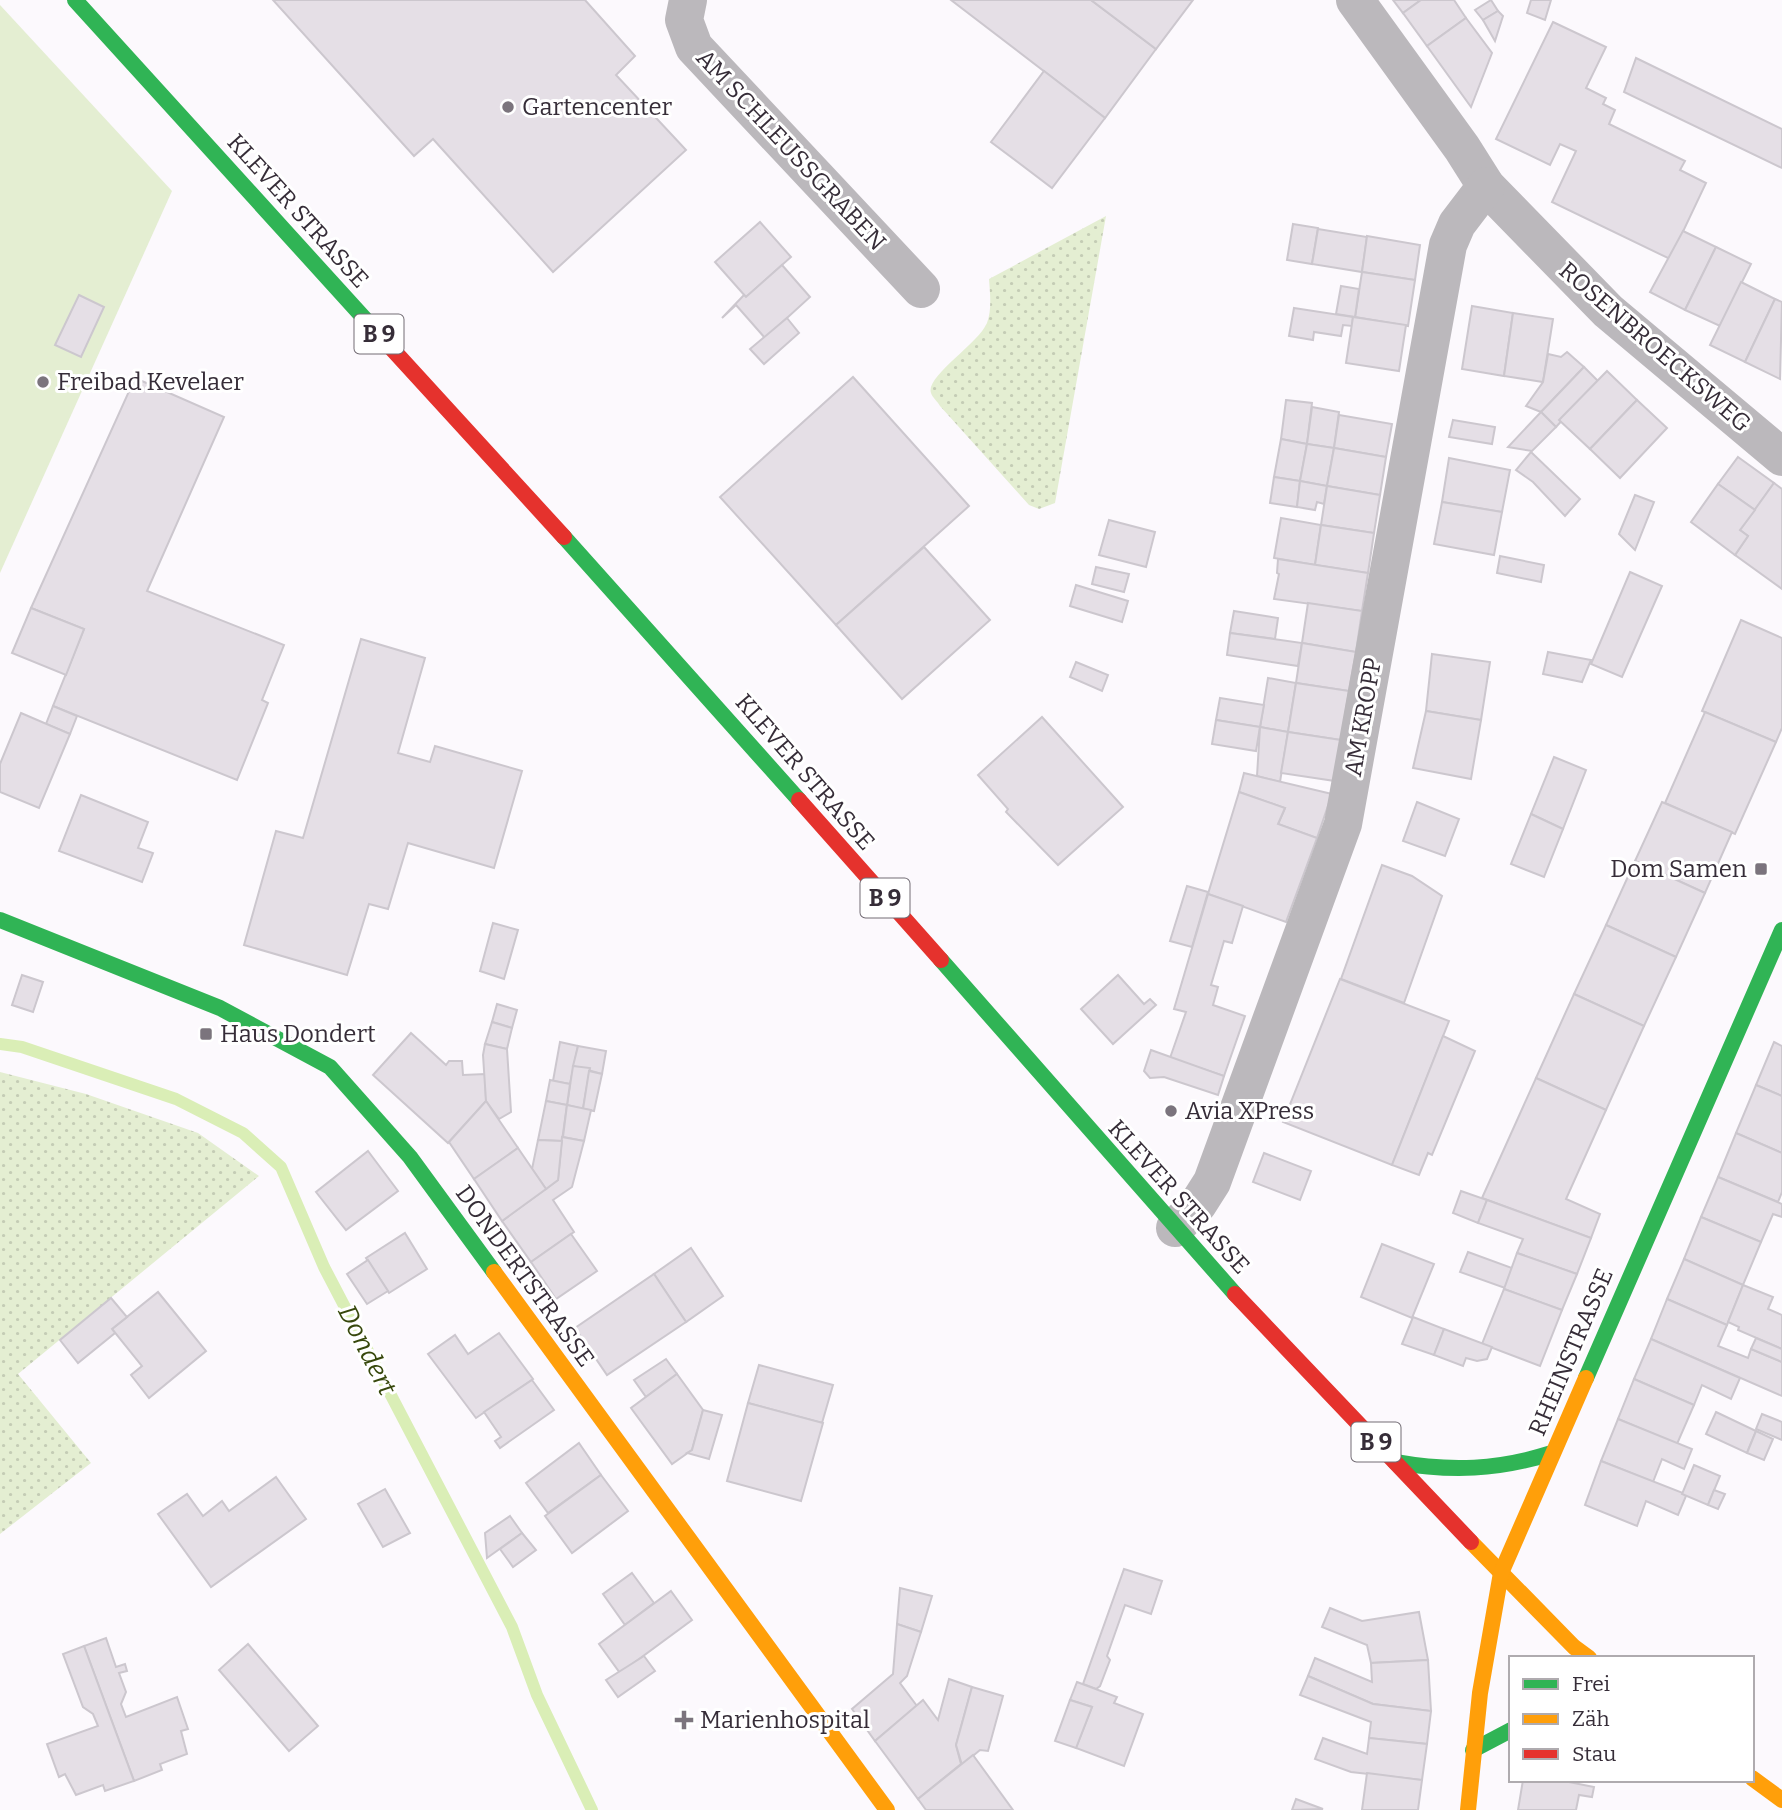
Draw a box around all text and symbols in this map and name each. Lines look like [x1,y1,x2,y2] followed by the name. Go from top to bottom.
[691,44,891,256] street label: AM SCHLEUSSGRABEN
[522,93,673,121] place label: Gartencenter
[500,99,516,115] marker: Gartencenter
[222,128,374,294] street label: KLEVER STRASSE
[1554,256,1756,438] street label: ROSENBROECKSWEG
[354,314,404,354] road number: B 9
[57,368,244,396] place label: Freibad Kevelaer
[35,374,51,390] marker: Freibad Kevelaer
[1339,656,1387,778] street label: AM KROPP
[730,688,880,856] street label: KLEVER STRASSE
[1610,855,1747,883] place label: Dom Samen
[1753,861,1769,877] marker: Dom Samen
[860,878,910,917] road number: B 9
[220,1020,376,1048] place label: Haus Dondert
[198,1026,214,1042] marker: Haus Dondert
[1185,1097,1314,1125] place label: Avia XPress
[1163,1103,1179,1119] marker: Avia XPress
[1103,1114,1255,1280] street label: KLEVER STRASSE
[450,1180,600,1372] street label: DONDERTSTRASSE
[1523,1264,1619,1440] street label: RHEINSTRASSE
[331,1300,403,1401] water label: Dondert
[1352,1422,1400,1462] road number: B 9
[1509,1656,1754,1782] legend
[1572,1671,1610,1697] text: Frei
[700,1706,870,1734] place label: Marienhospital
[1572,1706,1610,1732] text: Zäh
[674,1710,694,1730] marker: Marienhospital
[1572,1741,1616,1767] text: Stau

